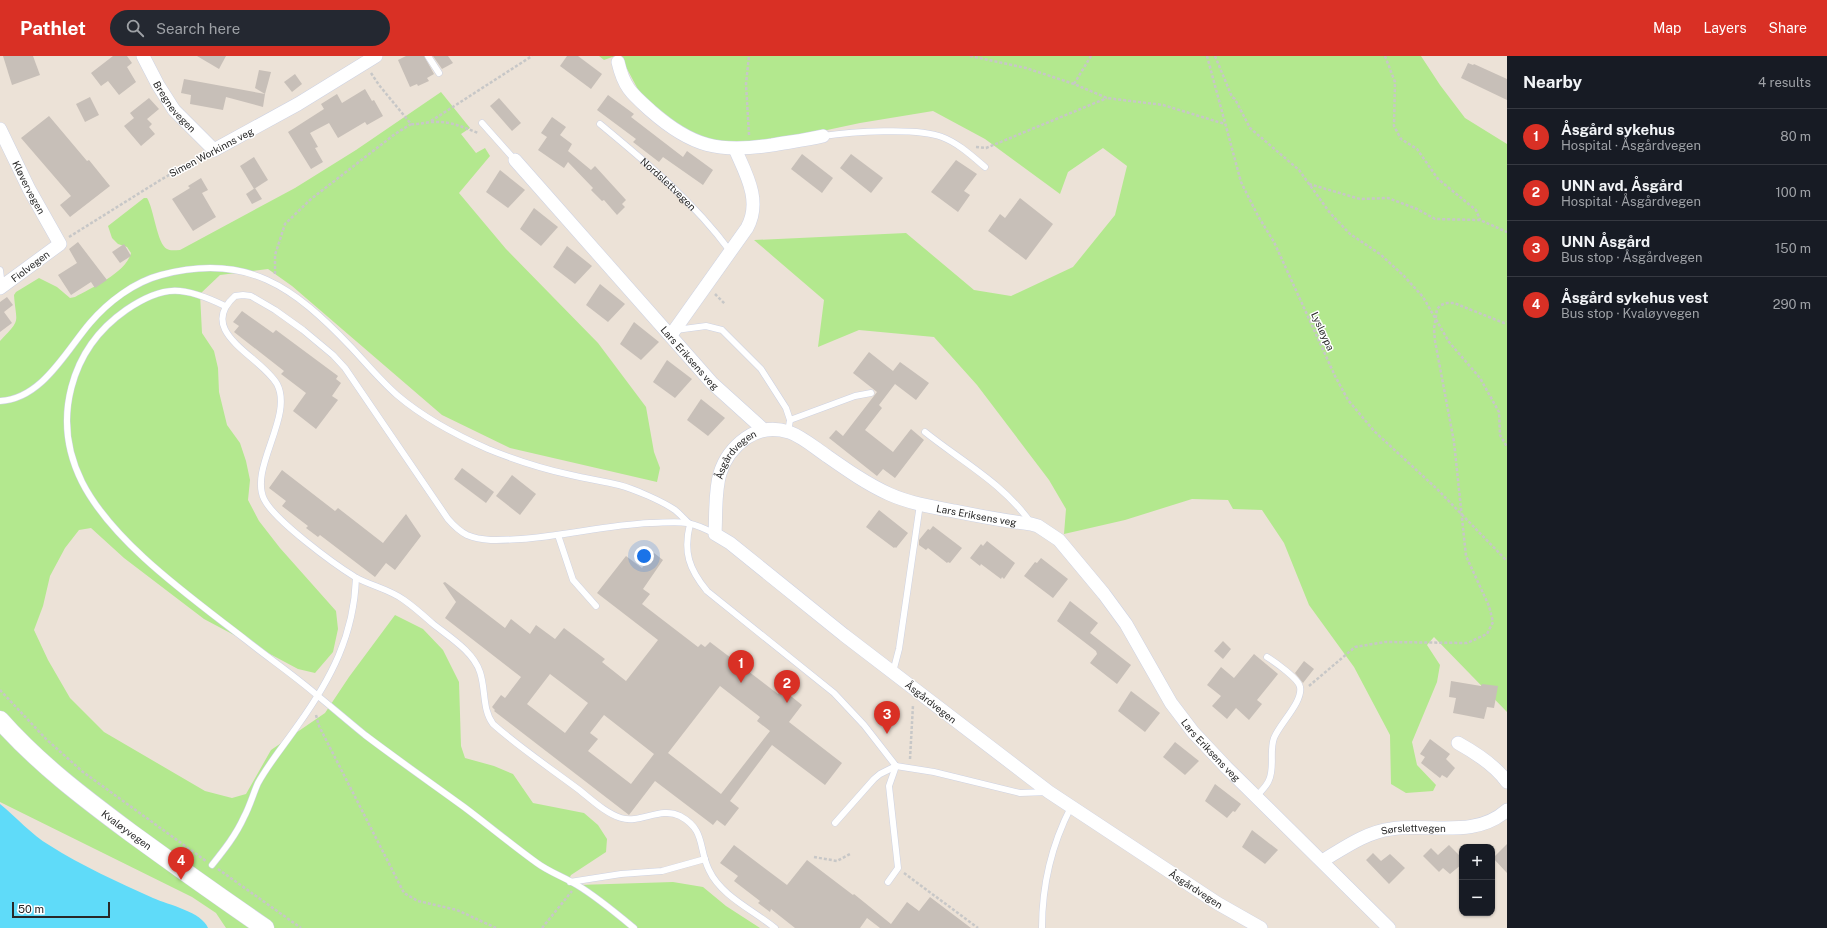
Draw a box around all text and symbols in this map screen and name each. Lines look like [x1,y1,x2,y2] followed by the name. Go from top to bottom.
[110,10,390,46] search box
[20,17,86,39] text: Pathlet
[124,17,146,39] icon: search
[156,20,240,37] text: Search here
[1653,20,1681,36] text: Map
[1703,20,1747,36] text: Layers
[1769,20,1807,36] text: Share
[1523,72,1582,92] text: Nearby
[1758,75,1811,90] text: 4 results
[151,79,199,135] street label: Bregnevegen
[1561,121,1675,138] text: Åsgård sykehus
[167,125,255,179] street label: Simen Workinns veg
[1533,129,1539,144] text: 1
[1780,129,1811,144] text: 80 m
[1561,138,1701,153] text: Hospital · Åsgårdvegen
[638,155,699,213] street label: Nordslettvegen
[10,159,48,216] street label: Kløvervegen
[1561,177,1683,194] text: UNN avd. Åsgård
[1532,185,1540,200] text: 2
[1775,185,1811,200] text: 100 m
[1561,194,1701,209] text: Hospital · Åsgårdvegen
[1561,233,1650,250] text: UNN Åsgård
[1532,241,1540,256] text: 3
[1775,241,1811,256] text: 150 m
[8,248,52,284] street label: Fiolvegen
[1561,250,1702,265] text: Bus stop · Åsgårdvegen
[1561,289,1708,306] text: Åsgård sykehus vest
[1532,297,1540,312] text: 4
[1773,297,1811,312] text: 290 m
[1561,306,1699,321] text: Bus stop · Kvaløyvegen
[1309,310,1337,352] street label: Lysløypa
[658,323,721,392] street label: Lars Eriksens veg
[713,427,758,481] street label: Åsgårdvegen
[935,502,1017,528] street label: Lars Eriksens veg
[634,546,654,566] your location
[728,650,754,683] pin: 1
[774,670,800,703] pin: 2
[903,678,959,726] street label: Åsgårdvegen
[874,701,900,734] pin: 3
[1179,716,1243,784] street label: Lars Eriksens veg
[99,807,154,852] street label: Kvaløyvegen
[1380,821,1446,837] street label: Sørslettvegen
[1459,844,1495,916] map controls
[1459,844,1495,880] button: +
[168,847,194,880] pin: 4
[1167,867,1225,911] street label: Åsgårdvegen
[1459,880,1495,916] button: −
[12,900,110,919] scale bar
[18,903,44,915] text: 50 m

